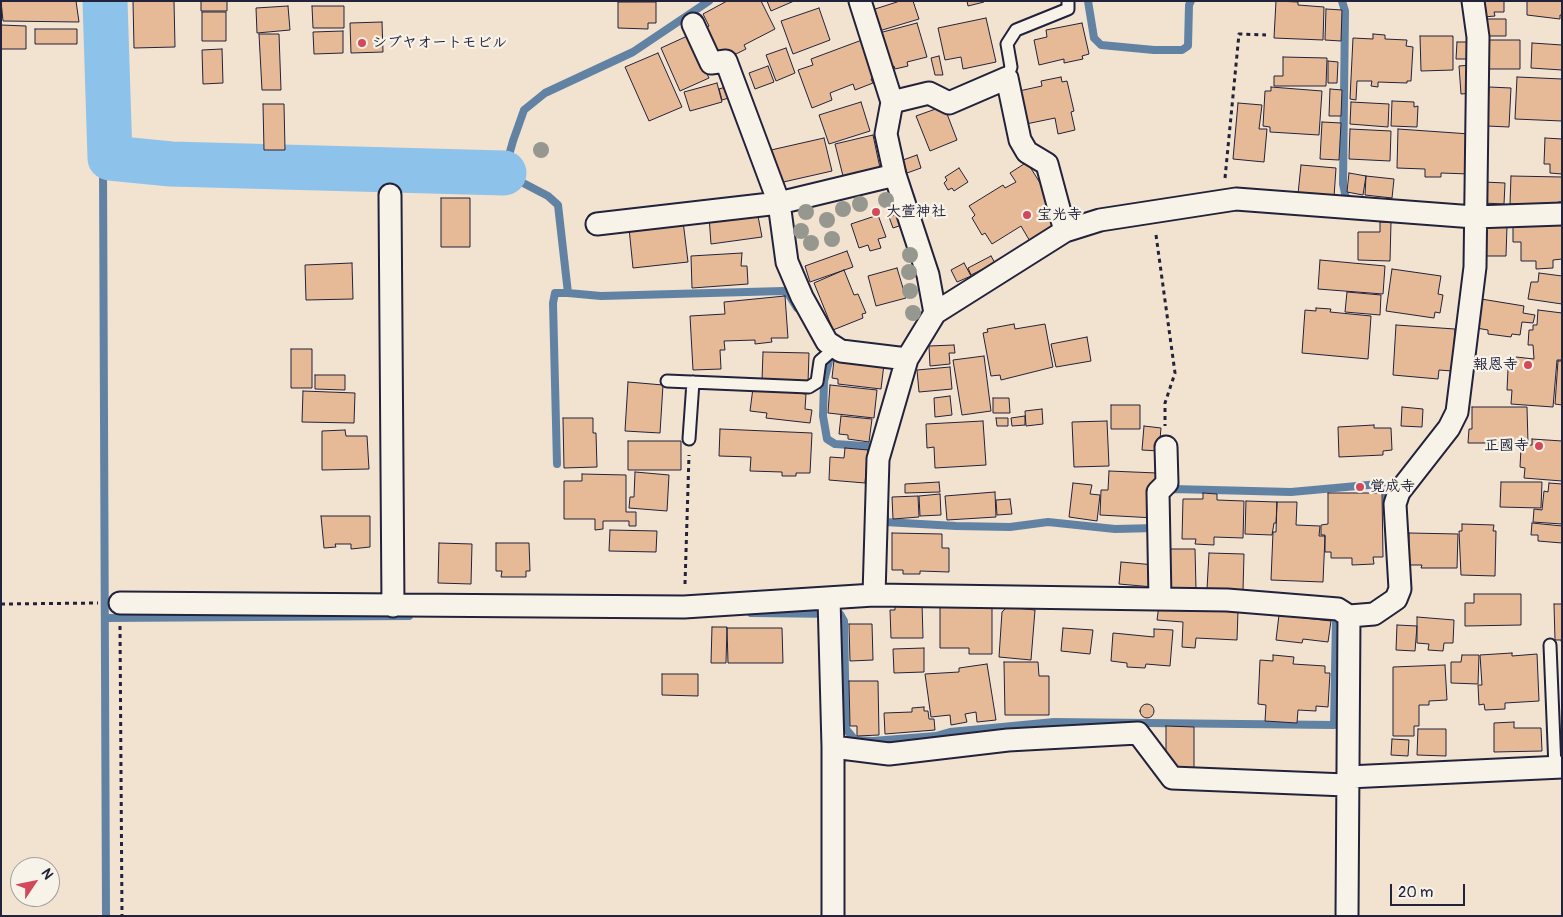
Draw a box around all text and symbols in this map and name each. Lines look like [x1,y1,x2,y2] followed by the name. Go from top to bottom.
[372,34,507,52] place label: シブヤオートモビル
[356,37,368,49] marker: シブヤオートモビル
[886,203,946,221] place label: 大萱神社
[870,206,882,218] marker: 大萱神社
[1037,206,1082,224] place label: 宝光寺
[1021,209,1033,221] marker: 宝光寺
[1473,356,1518,374] place label: 報恩寺
[1522,359,1534,371] marker: 報恩寺
[1484,437,1529,455] place label: 正國寺
[1533,440,1545,452] marker: 正國寺
[1370,478,1415,496] place label: 覚成寺
[1354,481,1366,493] marker: 覚成寺
[10,857,60,907] north arrow
[37,865,57,883] text: N
[1393,874,1468,906] scale bar
[1398,883,1433,902] text: 20 m

